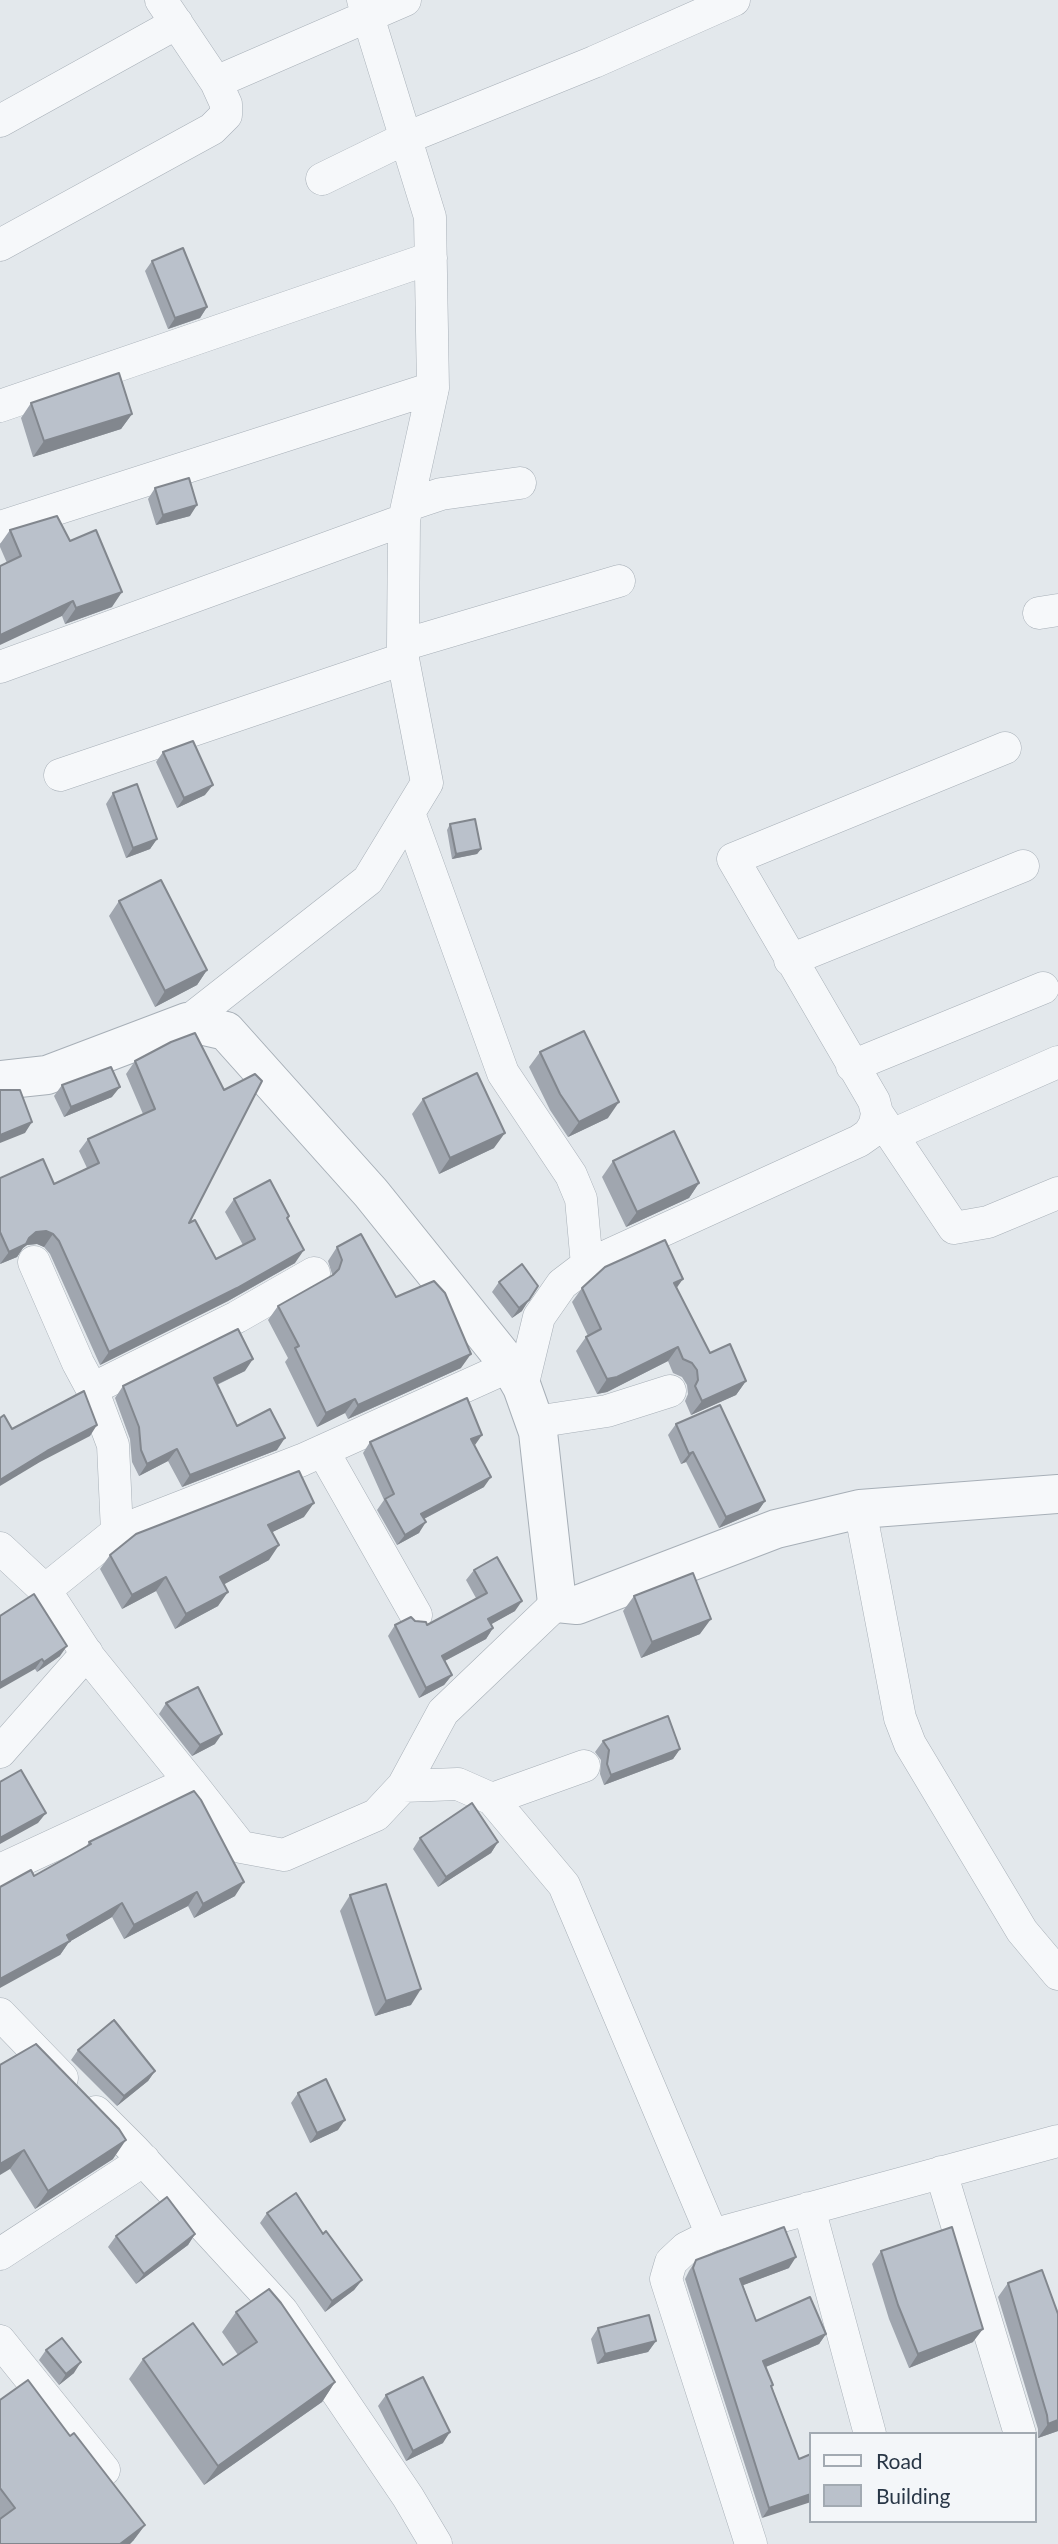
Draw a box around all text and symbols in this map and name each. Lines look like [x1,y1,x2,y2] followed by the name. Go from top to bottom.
[810,2432,1037,2523] legend
[876,2448,923,2473] text: Road
[876,2483,951,2508] text: Building

